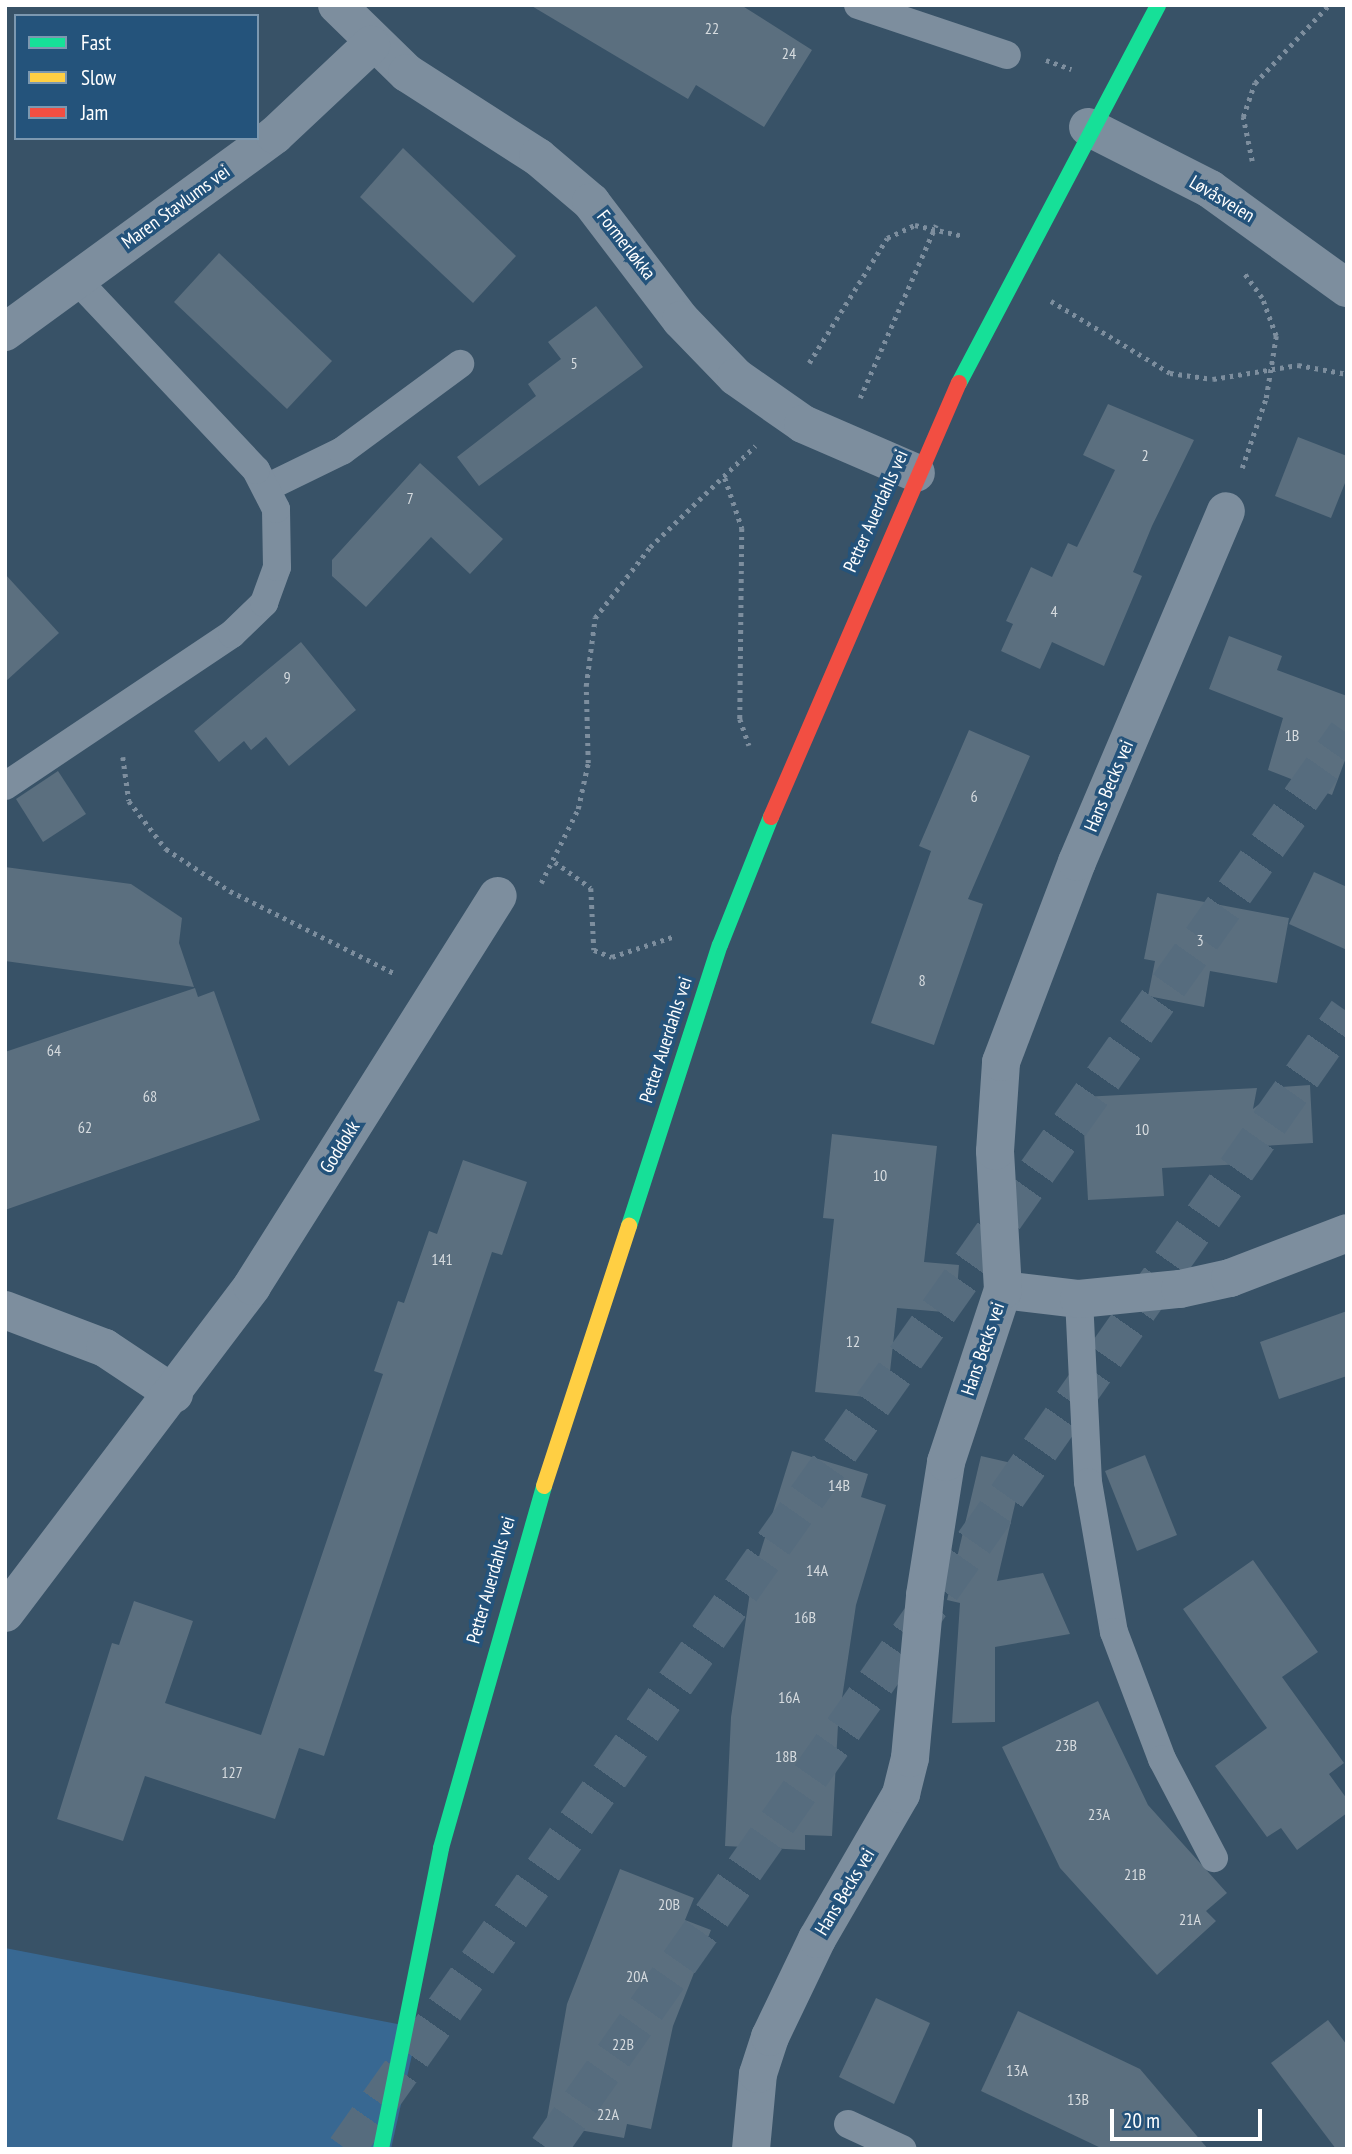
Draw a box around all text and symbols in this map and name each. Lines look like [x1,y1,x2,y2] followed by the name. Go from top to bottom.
[14,14,259,140] legend
[705,18,719,38] house number: 22
[81,29,111,56] text: Fast
[782,43,796,63] house number: 24
[81,64,116,91] text: Slow
[81,99,108,126] text: Jam
[117,160,235,254] street label: Maren Stavlums vei
[1185,171,1259,227] street label: Løvåsveien
[592,206,660,284] street label: Formerløkka
[570,353,578,373] house number: 5
[1141,445,1149,465] house number: 2
[839,446,913,576] street label: Petter Auerdahls vei
[406,488,414,508] house number: 7
[1050,601,1058,621] house number: 4
[283,667,291,687] house number: 9
[1285,725,1299,745] house number: 1B
[1080,737,1138,835] street label: Hans Becks vei
[970,786,978,806] house number: 6
[1196,930,1204,950] house number: 3
[918,970,926,990] house number: 8
[635,974,697,1106] street label: Petter Auerdahls vei
[47,1040,61,1060] house number: 64
[143,1086,157,1106] house number: 68
[78,1117,92,1137] house number: 62
[315,1117,365,1177] street label: Goddokk
[1135,1119,1149,1139] house number: 10
[873,1165,887,1185] house number: 10
[431,1249,453,1269] house number: 141
[956,1299,1010,1399] street label: Hans Becks vei
[846,1331,860,1351] house number: 12
[828,1475,850,1495] house number: 14B
[462,1513,520,1647] street label: Petter Auerdahls vei
[806,1560,828,1580] house number: 14A
[794,1607,816,1627] house number: 16B
[778,1687,800,1707] house number: 16A
[1055,1735,1077,1755] house number: 23B
[775,1746,797,1766] house number: 18B
[221,1762,243,1782] house number: 127
[1088,1804,1110,1824] house number: 23A
[810,1844,880,1940] street label: Hans Becks vei
[1124,1864,1146,1884] house number: 21B
[658,1894,680,1914] house number: 20B
[1179,1909,1201,1929] house number: 21A
[626,1966,648,1986] house number: 20A
[612,2034,634,2054] house number: 22B
[1006,2060,1028,2080] house number: 13A
[1067,2089,1089,2109] house number: 13B
[1114,2094,1266,2138] scale bar
[597,2104,619,2124] house number: 22A
[1123,2107,1160,2134] text: 20 m

